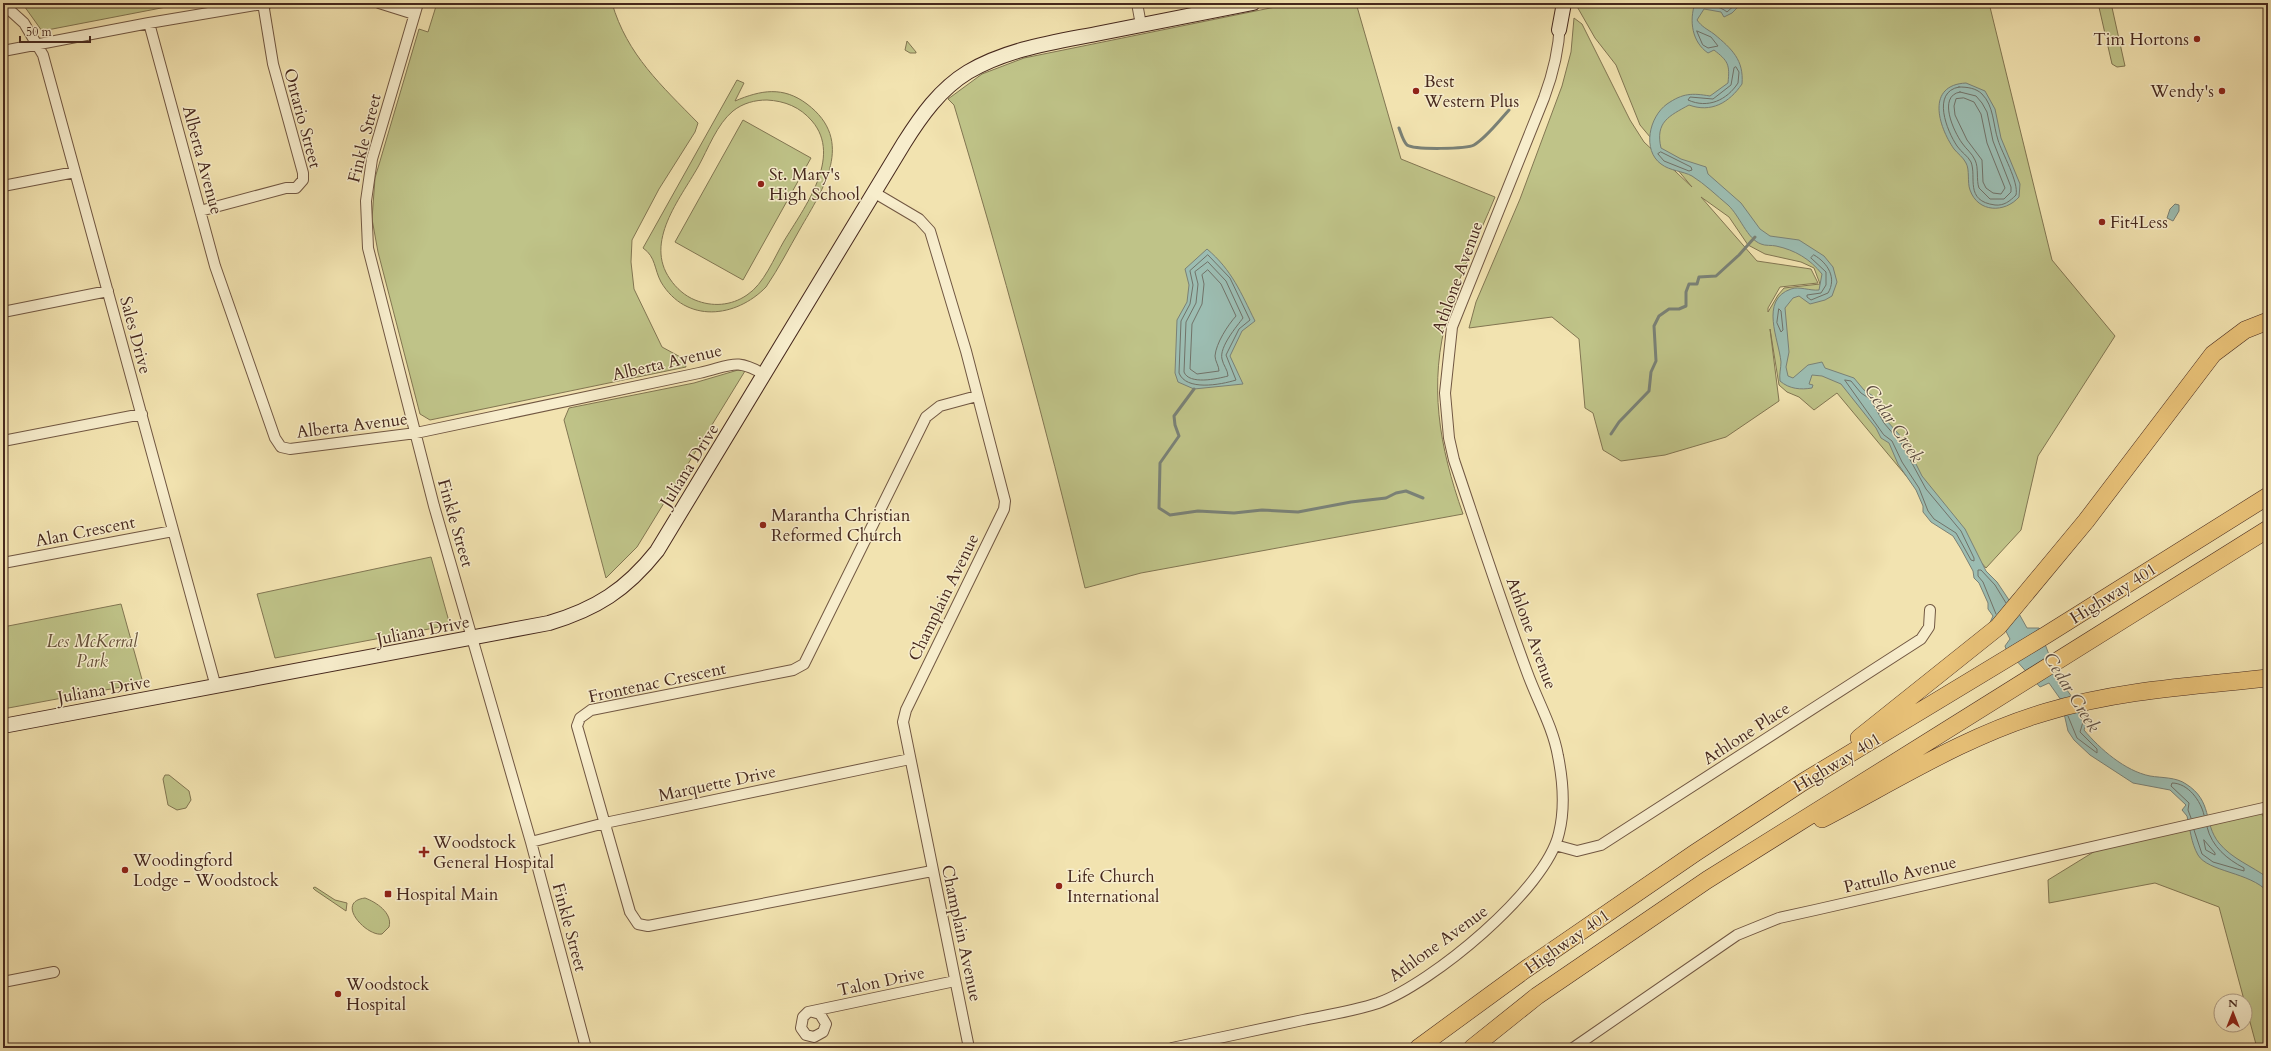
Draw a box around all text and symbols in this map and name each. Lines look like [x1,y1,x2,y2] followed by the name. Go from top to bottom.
[20,18,90,44] scale bar
[26,24,53,40] text: 50 m
[2093,28,2189,51] place label: Tim Hortons
[2192,34,2202,44] marker: Tim Hortons
[278,66,327,171] street label: Ontario Street
[1423,70,1519,113] place label: Best Western Plus
[2149,80,2214,103] place label: Wendy's
[1411,86,1421,96] marker: Best Western Plus
[2217,86,2227,96] marker: Wendy's
[342,91,387,185] street label: Finkle Street
[177,103,228,217] street label: Alberta Avenue
[769,163,860,206] place label: St. Mary's High School
[756,179,766,189] marker: St. Mary's High School
[2110,211,2168,234] place label: Fit4Less
[2097,217,2107,227] marker: Fit4Less
[1427,218,1488,336] street label: Athlone Avenue
[114,294,157,376] street label: Sales Drive
[610,339,724,386] street label: Alberta Avenue
[1858,379,1929,468] water label: Cedar Creek
[295,407,409,444] street label: Alberta Avenue
[653,419,724,514] street label: Juliana Drive
[432,476,479,571] street label: Finkle Street
[771,504,911,547] place label: Marantha Christian Reformed Church
[33,510,138,552] street label: Alan Crescent
[758,520,768,530] marker: Marantha Christian Reformed Church
[903,530,984,665] street label: Champlain Avenue
[2065,558,2161,629] street label: Highway 401
[1501,574,1562,692] street label: Athlone Avenue
[372,610,472,651] street label: Juliana Drive
[46,630,138,673] park label: Les McKerral Park
[2037,648,2106,737] water label: Cedar Creek
[586,657,729,708] street label: Frontenac Crescent
[53,670,152,710] street label: Juliana Drive
[1698,697,1794,770] street label: Athlone Place
[1789,727,1885,798] street label: Highway 401
[656,760,778,807] street label: Marquette Drive
[432,831,555,874] place label: Woodstock General Hospital
[418,846,430,858] marker: Woodstock General Hospital
[132,849,280,892] place label: Woodingford Lodge - Woodstock
[1841,850,1959,899] street label: Pattullo Avenue
[936,863,987,1003] street label: Champlain Avenue
[120,865,130,875] marker: Woodingford Lodge - Woodstock
[1067,865,1160,908] place label: Life Church International
[547,880,593,975] street label: Finkle Street
[1054,881,1064,891] marker: Life Church International
[396,883,499,906] place label: Hospital Main
[383,889,393,899] marker: Hospital Main
[1384,900,1493,987] street label: Athlone Avenue
[1520,904,1614,979] street label: Highway 401
[835,961,927,1002] street label: Talon Drive
[345,973,430,1016] place label: Woodstock Hospital
[333,989,343,999] marker: Woodstock Hospital
[2213,993,2253,1033] north arrow
[2228,996,2238,1011] text: N

